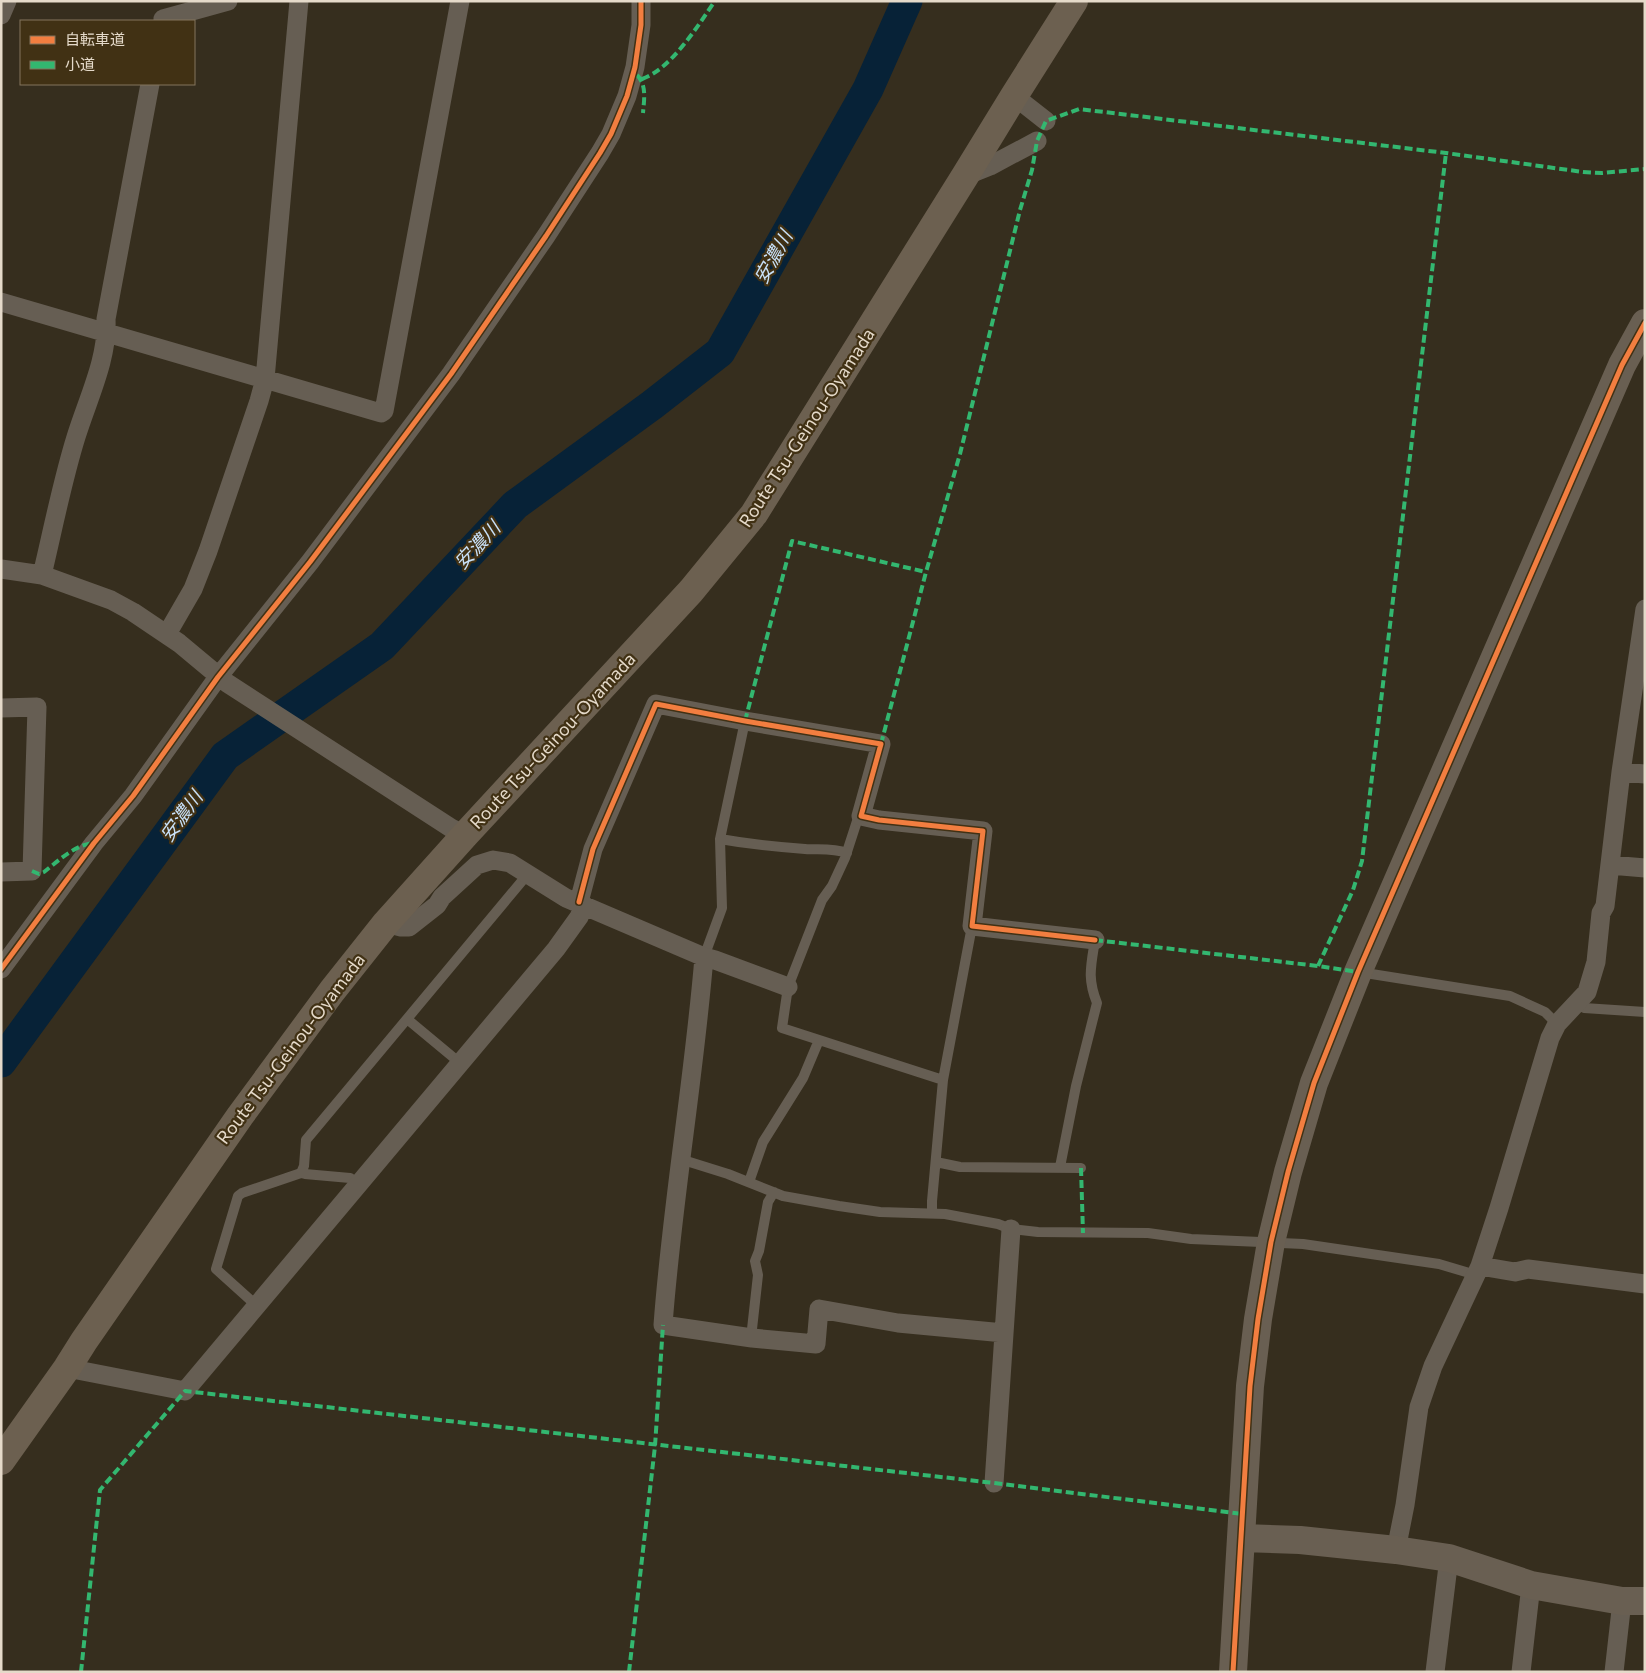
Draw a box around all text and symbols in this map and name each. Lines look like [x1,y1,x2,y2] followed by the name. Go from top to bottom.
[20,20,195,85] legend
[65,30,125,48] text: 自転車道
[65,55,95,73] text: 小道
[749,225,797,287] water label: 安濃川
[734,324,879,531] street label: Route Tsu-Geinou-Oyamada
[449,515,506,573] water label: 安濃川
[465,648,640,833] street label: Route Tsu-Geinou-Oyamada
[155,784,208,846] water label: 安濃川
[211,949,369,1148] street label: Route Tsu-Geinou-Oyamada

